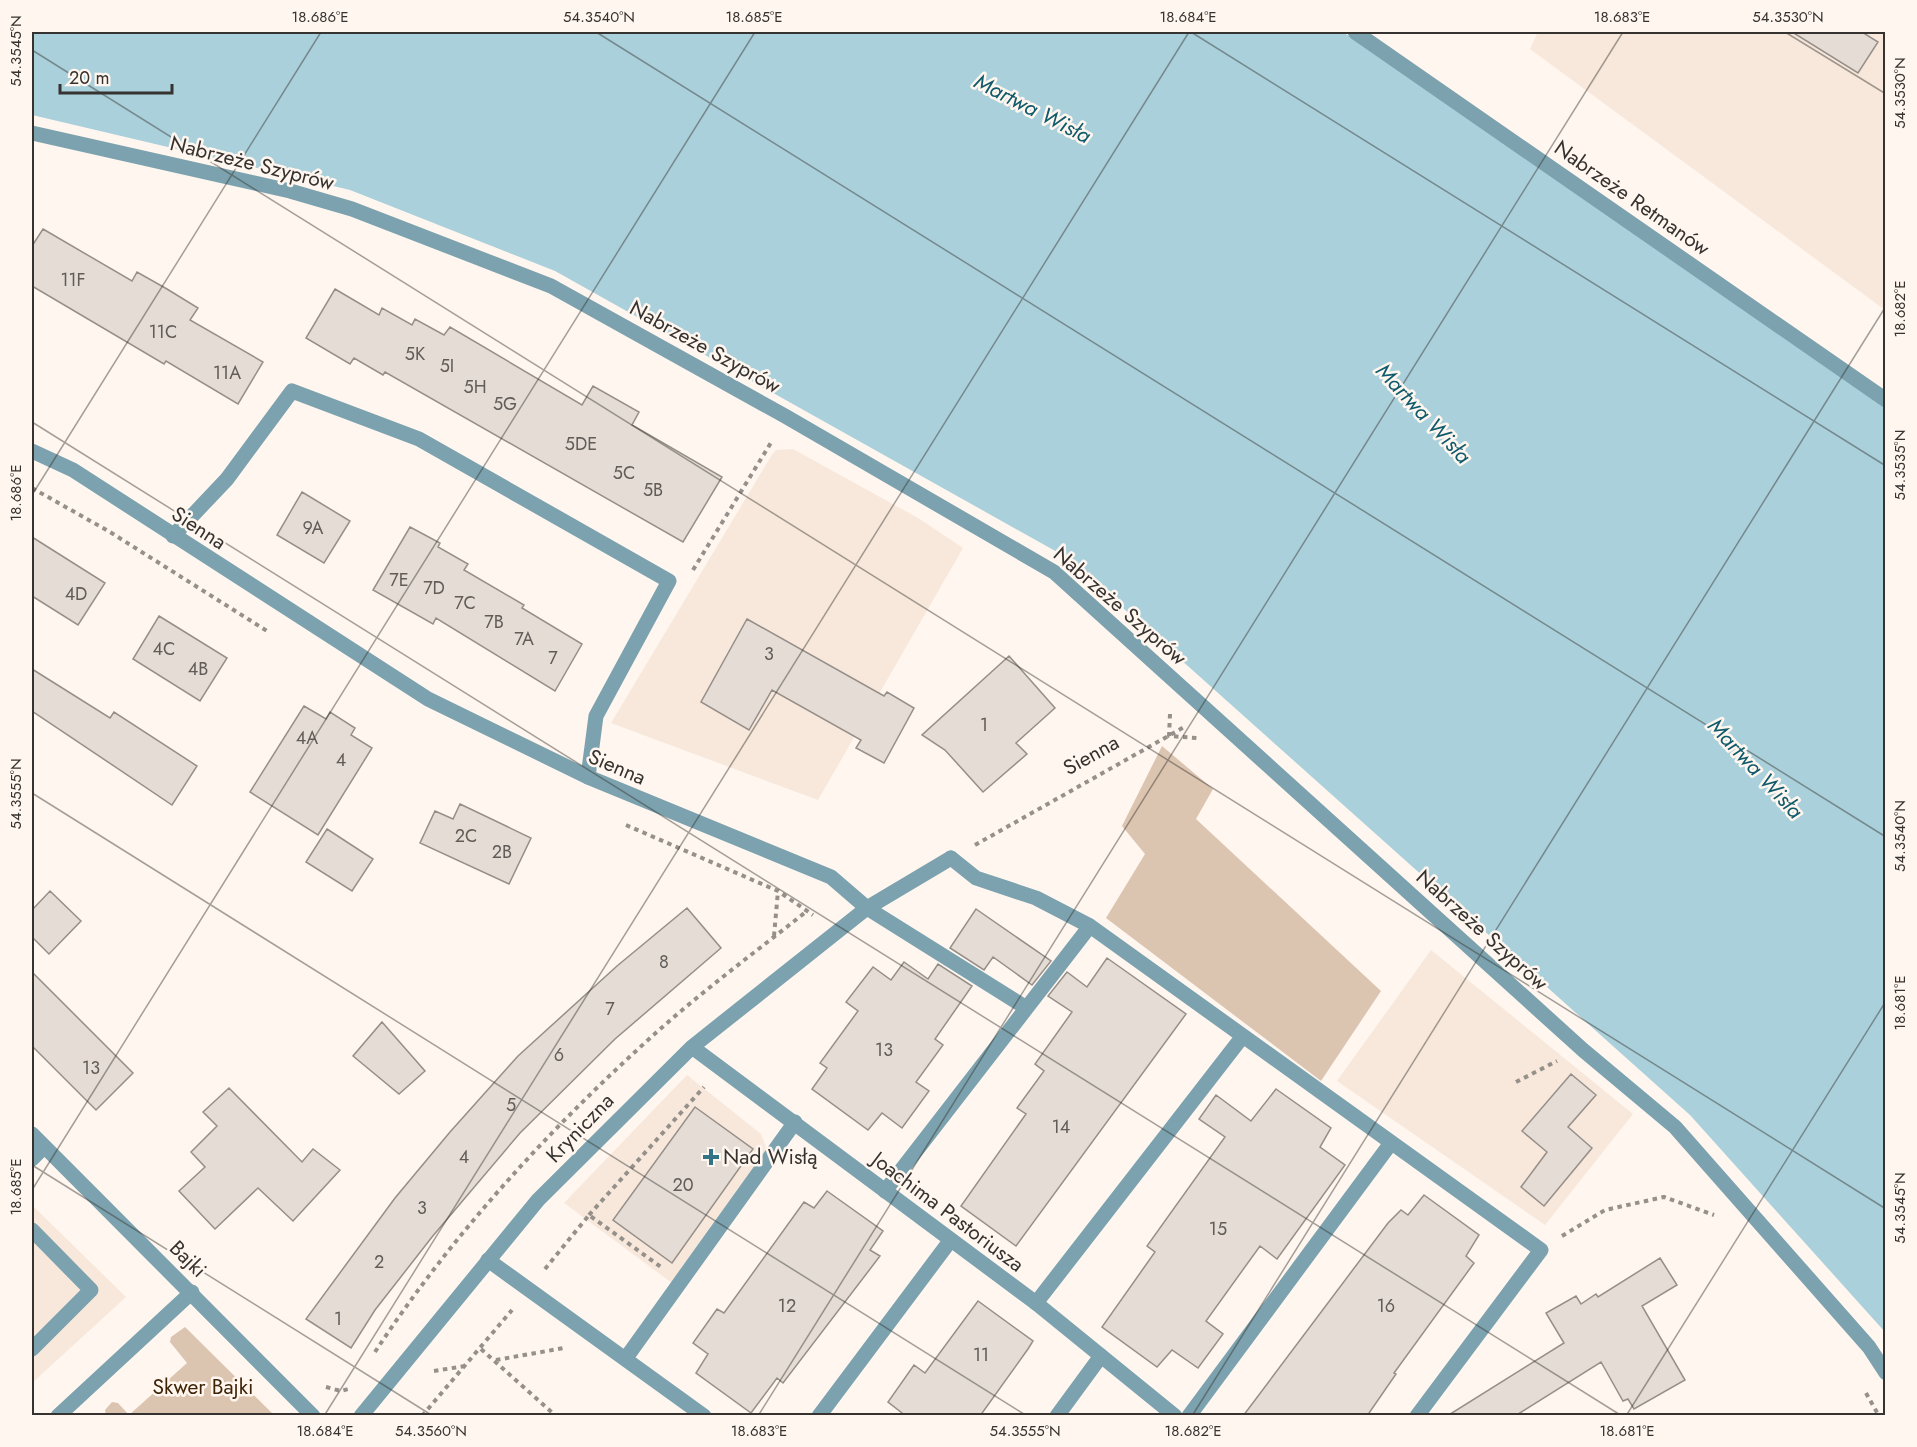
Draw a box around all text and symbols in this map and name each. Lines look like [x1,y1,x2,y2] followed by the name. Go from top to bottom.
[291,6,349,28] text: 18.686°E
[563,6,635,28] text: 54.3540°N
[726,6,782,28] text: 18.685°E
[1159,6,1217,28] text: 18.684°E
[1594,6,1650,28] text: 18.683°E
[1752,6,1824,28] text: 54.3530°N
[5,15,27,87] text: 54.3545°N
[60,57,172,95] scale bar
[1889,57,1911,129] text: 54.3530°N
[69,65,109,91] text: 20 m
[969,65,1097,151] water label: Martwa Wisła
[167,128,338,198] street label: Nabrzeże Szyprów
[1548,133,1716,263] street label: Nabrzeże Retmanów
[60,267,86,293] house number: 11F
[1889,280,1911,338] text: 18.682°E
[624,293,786,401] street label: Nabrzeże Szyprów
[149,319,177,345] house number: 11C
[405,341,426,367] house number: 5K
[440,353,454,379] house number: 5I
[1369,355,1479,471] water label: Martwa Wisła
[213,360,241,386] house number: 11A
[463,374,487,400] house number: 5H
[493,391,517,417] house number: 5G
[1889,430,1911,500] text: 54.3535°N
[565,431,597,457] house number: 5DE
[613,460,635,486] house number: 5C
[5,464,27,522] text: 18.686°E
[643,477,663,503] house number: 5B
[166,499,232,557] street label: Sienna
[303,515,324,541] house number: 9A
[1047,540,1194,673] street label: Nabrzeże Szyprów
[389,567,409,593] house number: 7E
[423,575,445,601] house number: 7D
[65,581,87,607] house number: 4D
[454,590,476,616] house number: 7C
[484,609,504,635] house number: 7B
[514,626,534,652] house number: 7A
[153,636,175,662] house number: 4C
[764,641,774,667] house number: 3
[548,645,558,671] house number: 7
[188,656,208,682] house number: 4B
[1701,710,1811,826] water label: Martwa Wisła
[980,712,988,738] house number: 1
[296,725,318,751] house number: 4A
[1058,727,1124,783] street label: Sienna
[584,741,650,793] street label: Sienna
[336,747,346,773] house number: 4
[5,758,27,830] text: 54.3555°N
[1889,800,1911,872] text: 54.3540°N
[455,823,477,849] house number: 2C
[492,839,512,865] house number: 2B
[1409,863,1555,998] street label: Nabrzeże Szyprów
[659,949,669,975] house number: 8
[1889,975,1911,1031] text: 18.681°E
[605,996,615,1022] house number: 7
[875,1037,893,1063] house number: 13
[554,1042,564,1068] house number: 6
[82,1055,100,1081] house number: 13
[539,1087,621,1169] street label: Kryniczna
[506,1092,516,1118] house number: 5
[1052,1114,1070,1140] house number: 14
[723,1142,817,1172] place label: Nad Wisłą
[863,1143,1030,1279] street label: Joachima Pastoriusza
[459,1144,469,1170] house number: 4
[704,1150,718,1164] marker: Nad Wisłą
[5,1159,27,1215] text: 18.685°E
[672,1172,694,1198] house number: 20
[1889,1172,1911,1244] text: 54.3545°N
[417,1195,427,1221] house number: 3
[1209,1216,1227,1242] house number: 15
[163,1234,213,1284] street label: Bajki
[374,1249,384,1275] house number: 2
[778,1293,796,1319] house number: 12
[1377,1293,1395,1319] house number: 16
[334,1306,342,1332] house number: 1
[973,1342,989,1368] house number: 11
[152,1372,254,1402] park label: Skwer Bajki
[296,1420,354,1442] text: 18.684°E
[395,1420,467,1442] text: 54.3560°N
[731,1420,787,1442] text: 18.683°E
[989,1420,1061,1442] text: 54.3555°N
[1164,1420,1222,1442] text: 18.682°E
[1599,1420,1655,1442] text: 18.681°E

